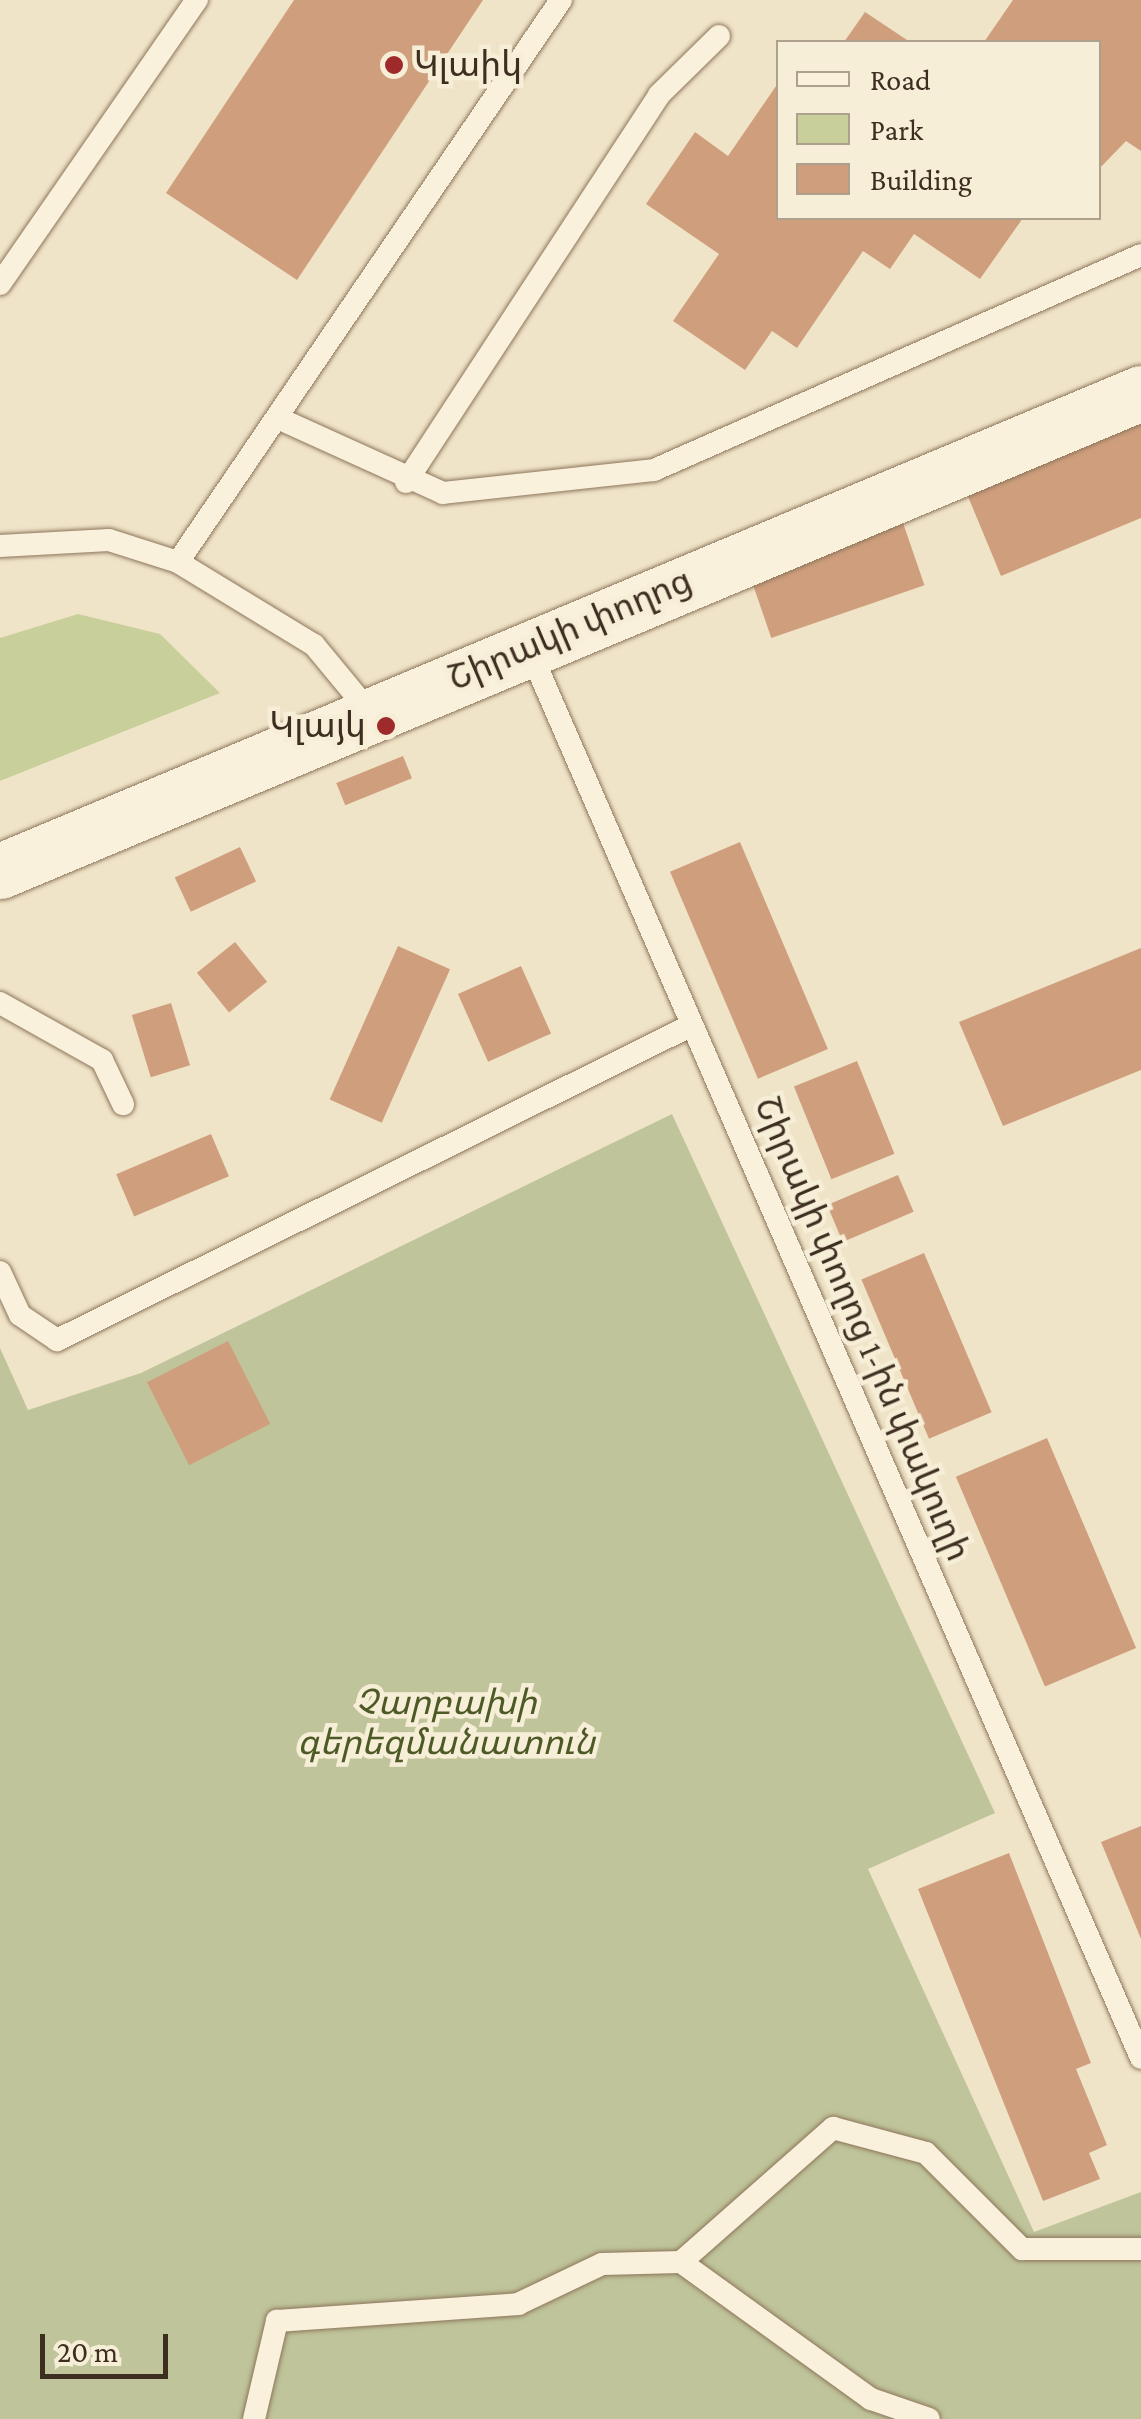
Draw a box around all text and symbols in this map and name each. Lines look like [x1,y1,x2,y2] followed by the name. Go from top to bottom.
[776,40,1101,220] legend
[414,44,522,86] place label: Կլաիկ
[383,54,405,76] marker: Կլաիկ
[870,63,931,96] text: Road
[870,113,923,146] text: Park
[870,163,972,196] text: Building
[442,560,698,700] street label: Շիրակի փողոց
[270,705,366,747] place label: Կլայկ
[375,715,397,737] marker: Կլայկ
[745,1091,979,1567] street label: Շիրակի փողոց 1-ին փակուղի
[297,1682,595,1764] park label: Չարբախի գերեզմանատուն
[45,2314,172,2376] scale bar
[57,2335,118,2368] text: 20 m

